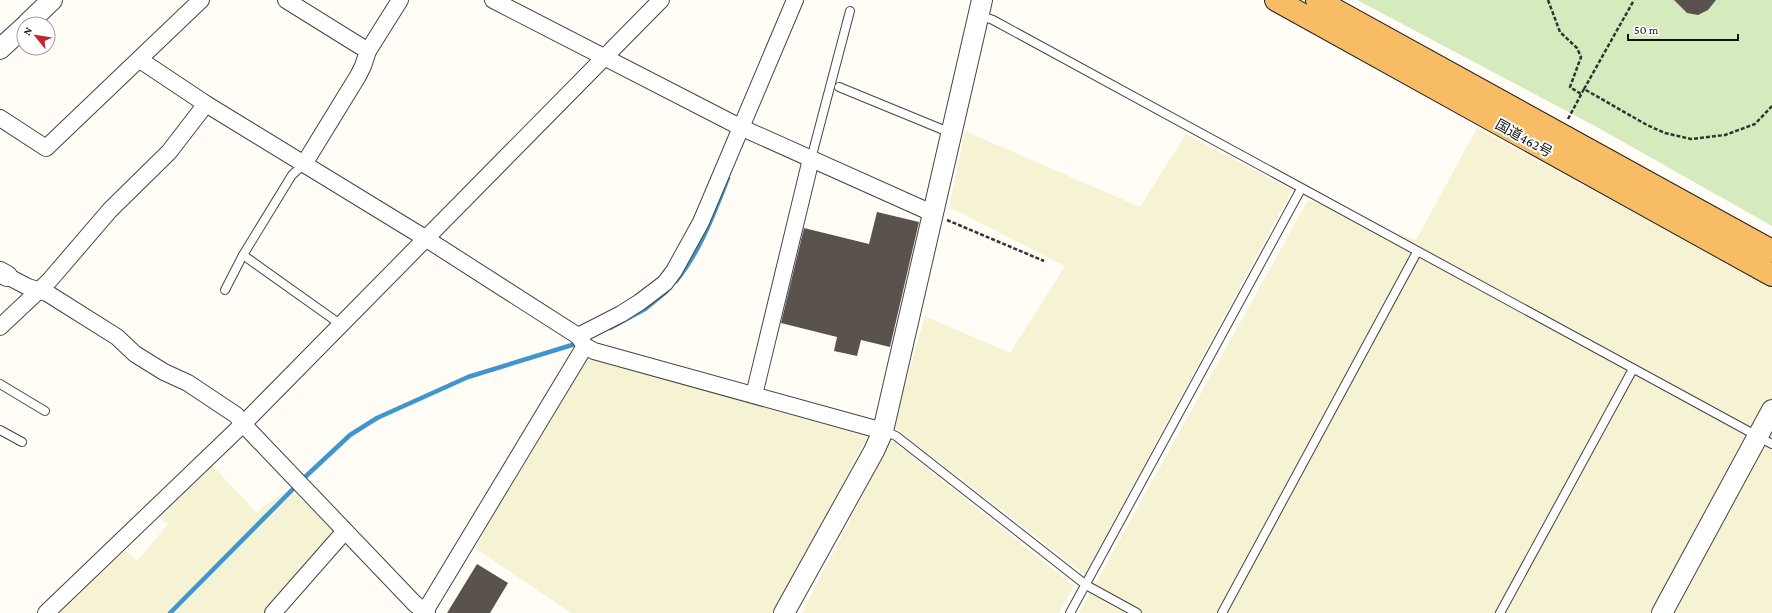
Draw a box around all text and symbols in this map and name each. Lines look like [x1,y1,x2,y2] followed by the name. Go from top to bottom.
[16,16,56,56] north arrow
[1628,16,1738,42] scale bar
[1634,23,1659,37] text: 50 m
[20,24,35,37] text: N
[1493,116,1555,160] street label: 国道462号

